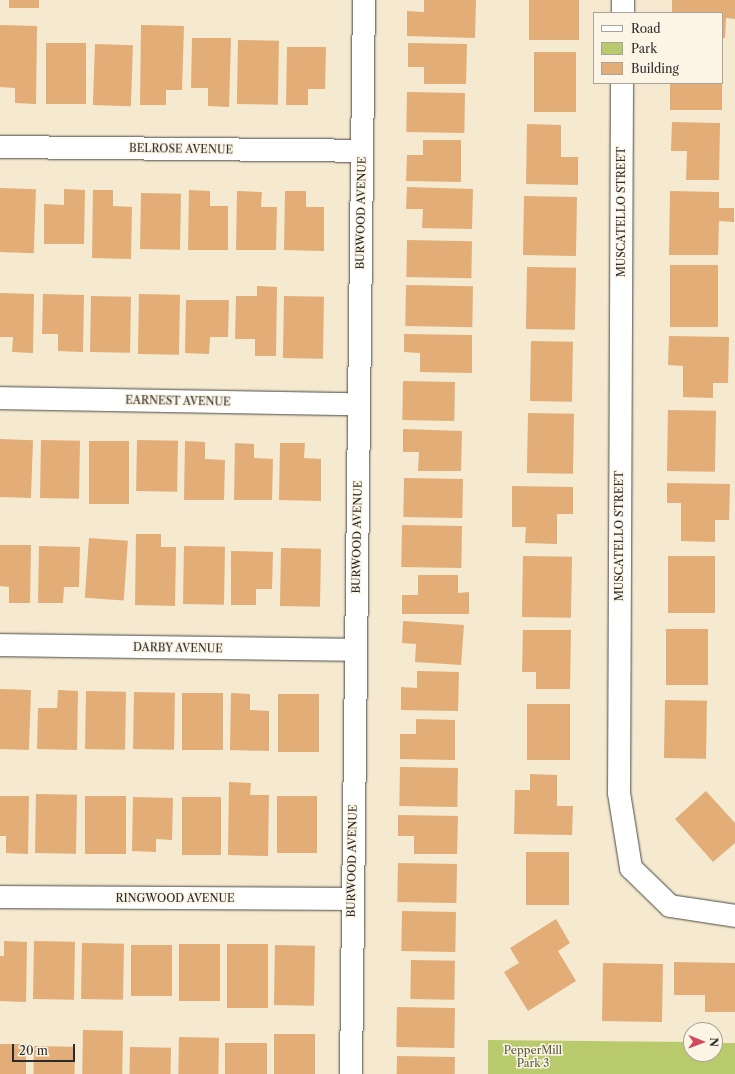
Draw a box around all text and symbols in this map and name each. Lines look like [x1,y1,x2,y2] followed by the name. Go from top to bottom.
[593,12,723,84] legend
[631,21,661,36] text: Road
[631,41,657,56] text: Park
[631,61,679,76] text: Building
[129,141,233,157] street label: BELROSE AVENUE
[614,147,628,277] street label: MUSCATELLO STREET
[353,156,369,270] street label: BURWOOD AVENUE
[125,393,231,409] street label: EARNEST AVENUE
[612,471,626,601] street label: MUSCATELLO STREET
[349,480,365,594] street label: BURWOOD AVENUE
[132,641,224,655] street label: DARBY AVENUE
[344,804,360,918] street label: BURWOOD AVENUE
[115,891,235,905] street label: RINGWOOD AVENUE
[683,1022,723,1062] north arrow
[14,1036,77,1062] scale bar
[707,1037,721,1047] text: N
[19,1043,48,1058] text: 20 m
[504,1044,562,1070] park label: PepperMill Park 3

